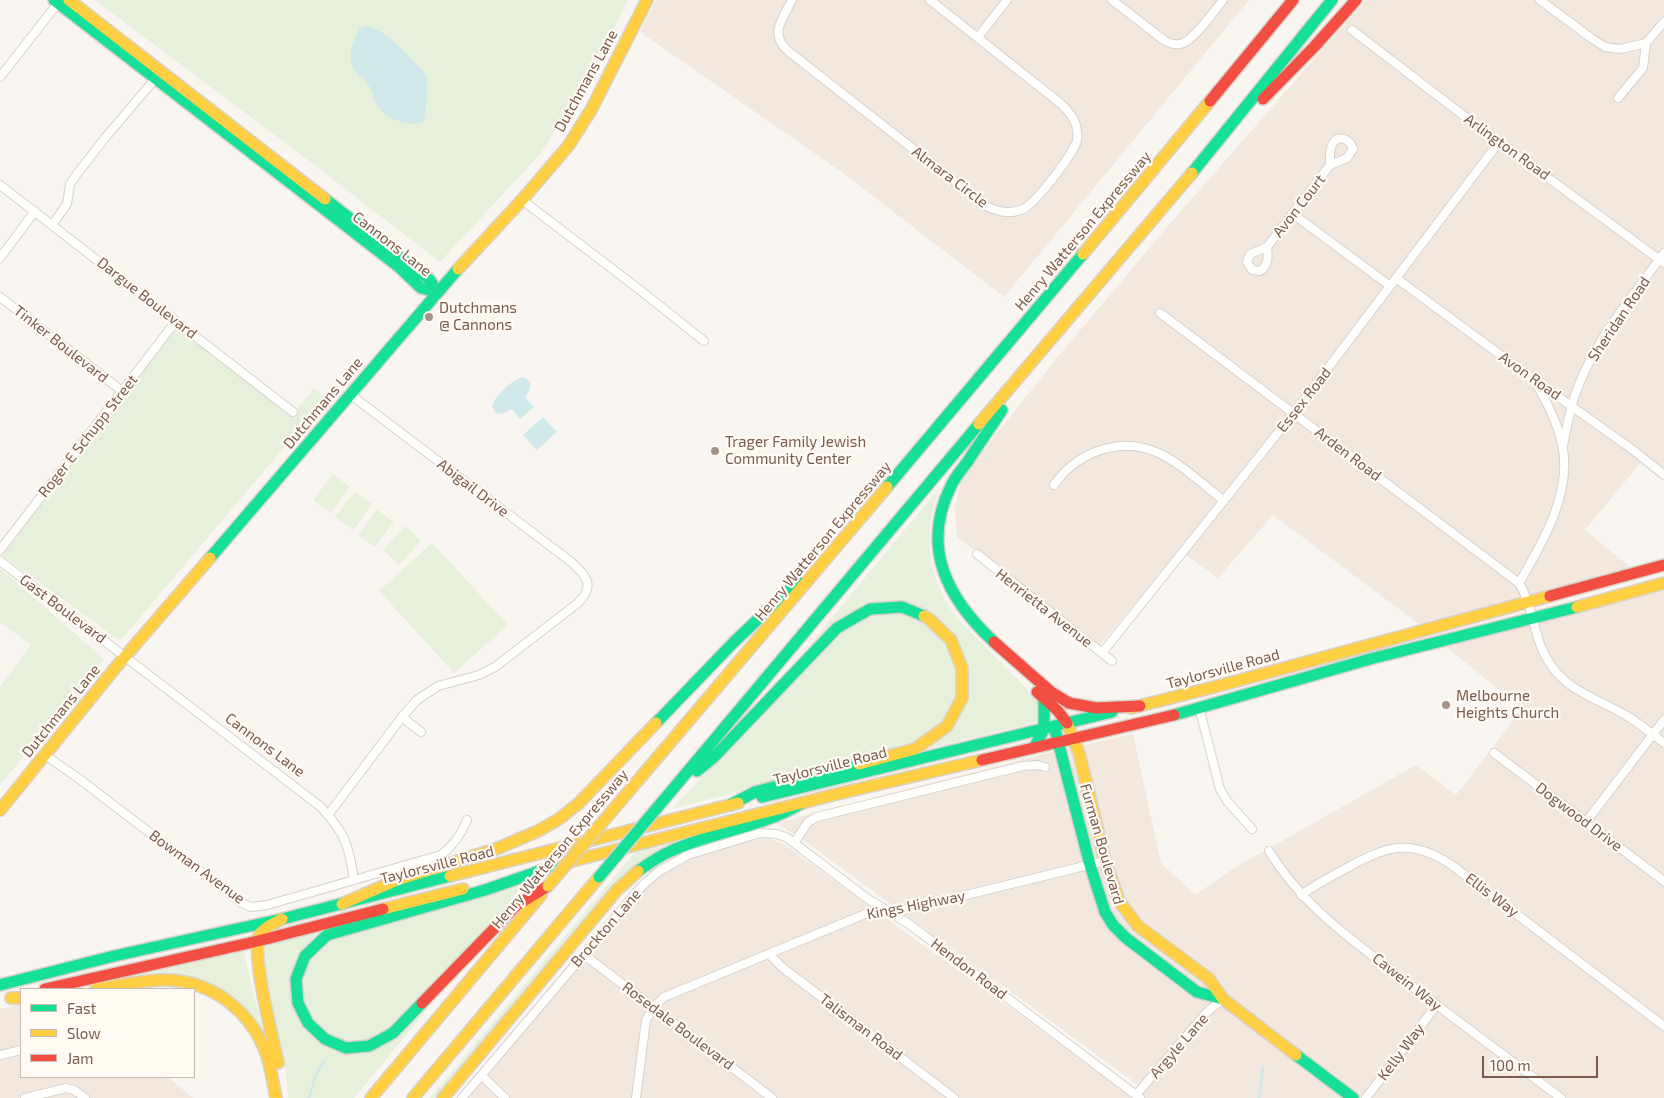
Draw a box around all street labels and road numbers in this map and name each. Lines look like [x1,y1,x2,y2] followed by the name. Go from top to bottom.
[550,27,622,135] street label: Dutchmans Lane
[1461,110,1553,184] street label: Arlington Road
[908,143,992,211] street label: Almara Circle
[1011,148,1155,314] street label: Henry Watterson Expressway
[1269,171,1329,241] street label: Avon Court
[349,208,435,280] street label: Cannons Lane
[93,253,201,343] street label: Dargue Boulevard
[1584,273,1654,365] street label: Sheridan Road
[10,301,112,387] street label: Tinker Boulevard
[1495,348,1565,404] street label: Avon Road
[279,354,367,452] street label: Dutchmans Lane
[1273,364,1335,436] street label: Essex Road
[35,371,141,501] street label: Roger E Schupp Street
[1311,423,1385,485] street label: Arden Road
[434,455,512,521] street label: Abigail Drive
[751,458,895,624] street label: Henry Watterson Expressway
[992,565,1096,651] street label: Henrietta Avenue
[16,571,110,647] street label: Gast Boulevard
[1164,645,1282,693] street label: Taylorsville Road
[18,661,104,761] street label: Dutchmans Lane
[222,709,308,781] street label: Cannons Lane
[771,743,889,789] street label: Taylorsville Road
[488,766,632,932] street label: Henry Watterson Expressway
[1532,779,1626,855] street label: Dogwood Drive
[1076,781,1128,907] street label: Furman Boulevard
[146,826,248,908] street label: Bowman Avenue
[378,842,496,888] street label: Taylorsville Road
[1462,869,1522,921] street label: Ellis Way
[567,885,645,971] street label: Brockton Lane
[865,887,967,923] street label: Kings Highway
[927,935,1011,1003] street label: Hendon Road
[1369,949,1445,1015] street label: Cawein Way
[618,978,738,1074] street label: Rosedale Boulevard
[816,990,906,1064] street label: Talisman Road
[1146,1010,1212,1082] street label: Argyle Lane
[1374,1020,1428,1084] street label: Kelly Way

